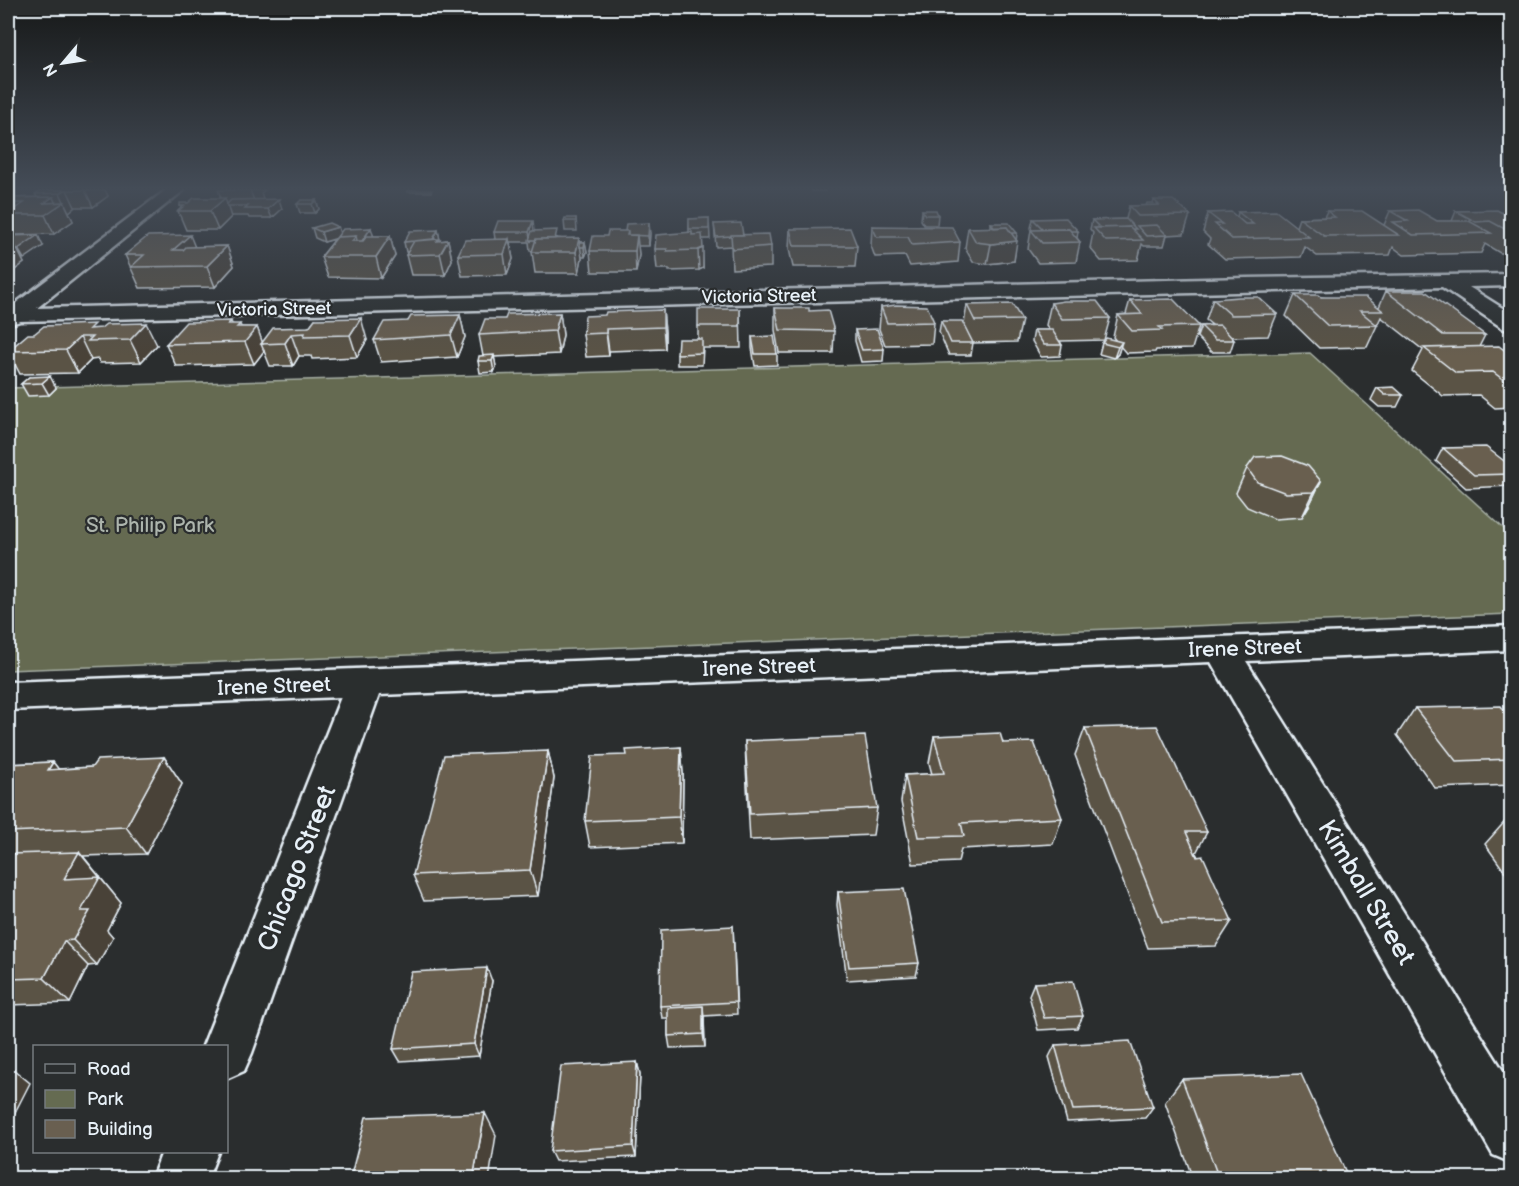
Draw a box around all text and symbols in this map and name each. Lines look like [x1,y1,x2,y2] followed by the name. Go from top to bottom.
[33,33,93,93] north arrow
[40,60,62,79] text: N
[701,285,817,308] street label: Victoria Street
[216,298,332,321] street label: Victoria Street
[86,513,215,538] park label: St. Philip Park
[1188,634,1303,663] street label: Irene Street
[702,653,817,682] street label: Irene Street
[217,672,332,701] street label: Irene Street
[252,781,343,956] street label: Chicago Street
[1310,815,1421,971] street label: Kimball Street
[33,1045,228,1153] legend
[87,1059,131,1080] text: Road
[87,1089,123,1110] text: Park
[87,1119,153,1140] text: Building

